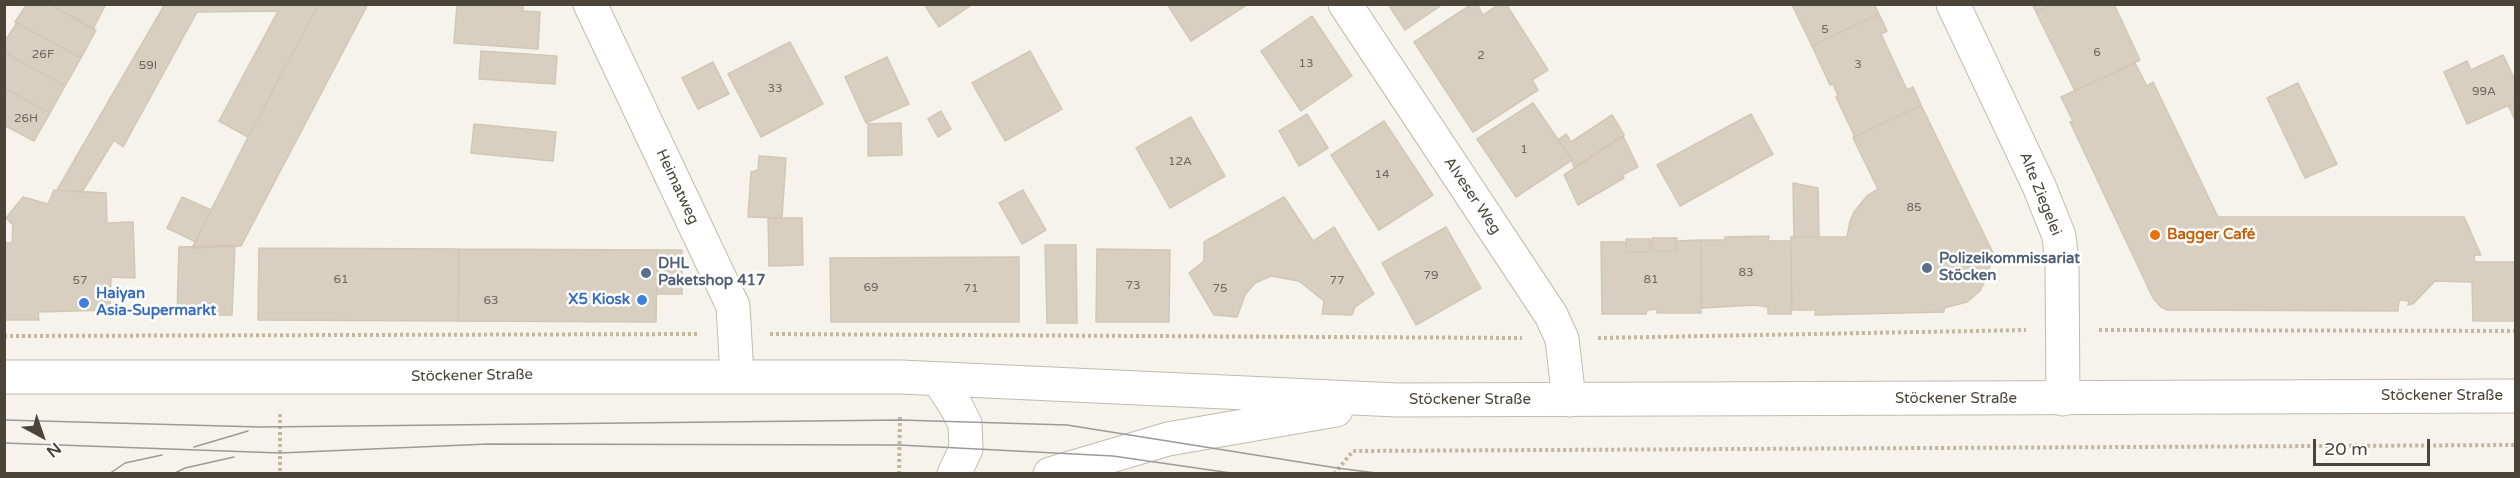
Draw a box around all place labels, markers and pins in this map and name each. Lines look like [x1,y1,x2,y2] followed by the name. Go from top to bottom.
[2167,226,2255,244] place label: Bagger Café
[2148,228,2162,242] marker: Bagger Café
[1939,250,2080,285] place label: Polizeikommissariat Stöcken
[658,255,765,290] place label: DHL Paketshop 417
[1920,261,1934,275] marker: Polizeikommissariat Stöcken
[639,266,653,280] marker: DHL Paketshop 417
[96,285,216,320] place label: Haiyan Asia-Supermarkt
[568,291,630,309] place label: X5 Kiosk
[635,293,649,307] marker: X5 Kiosk
[77,296,91,310] marker: Haiyan Asia-Supermarkt

